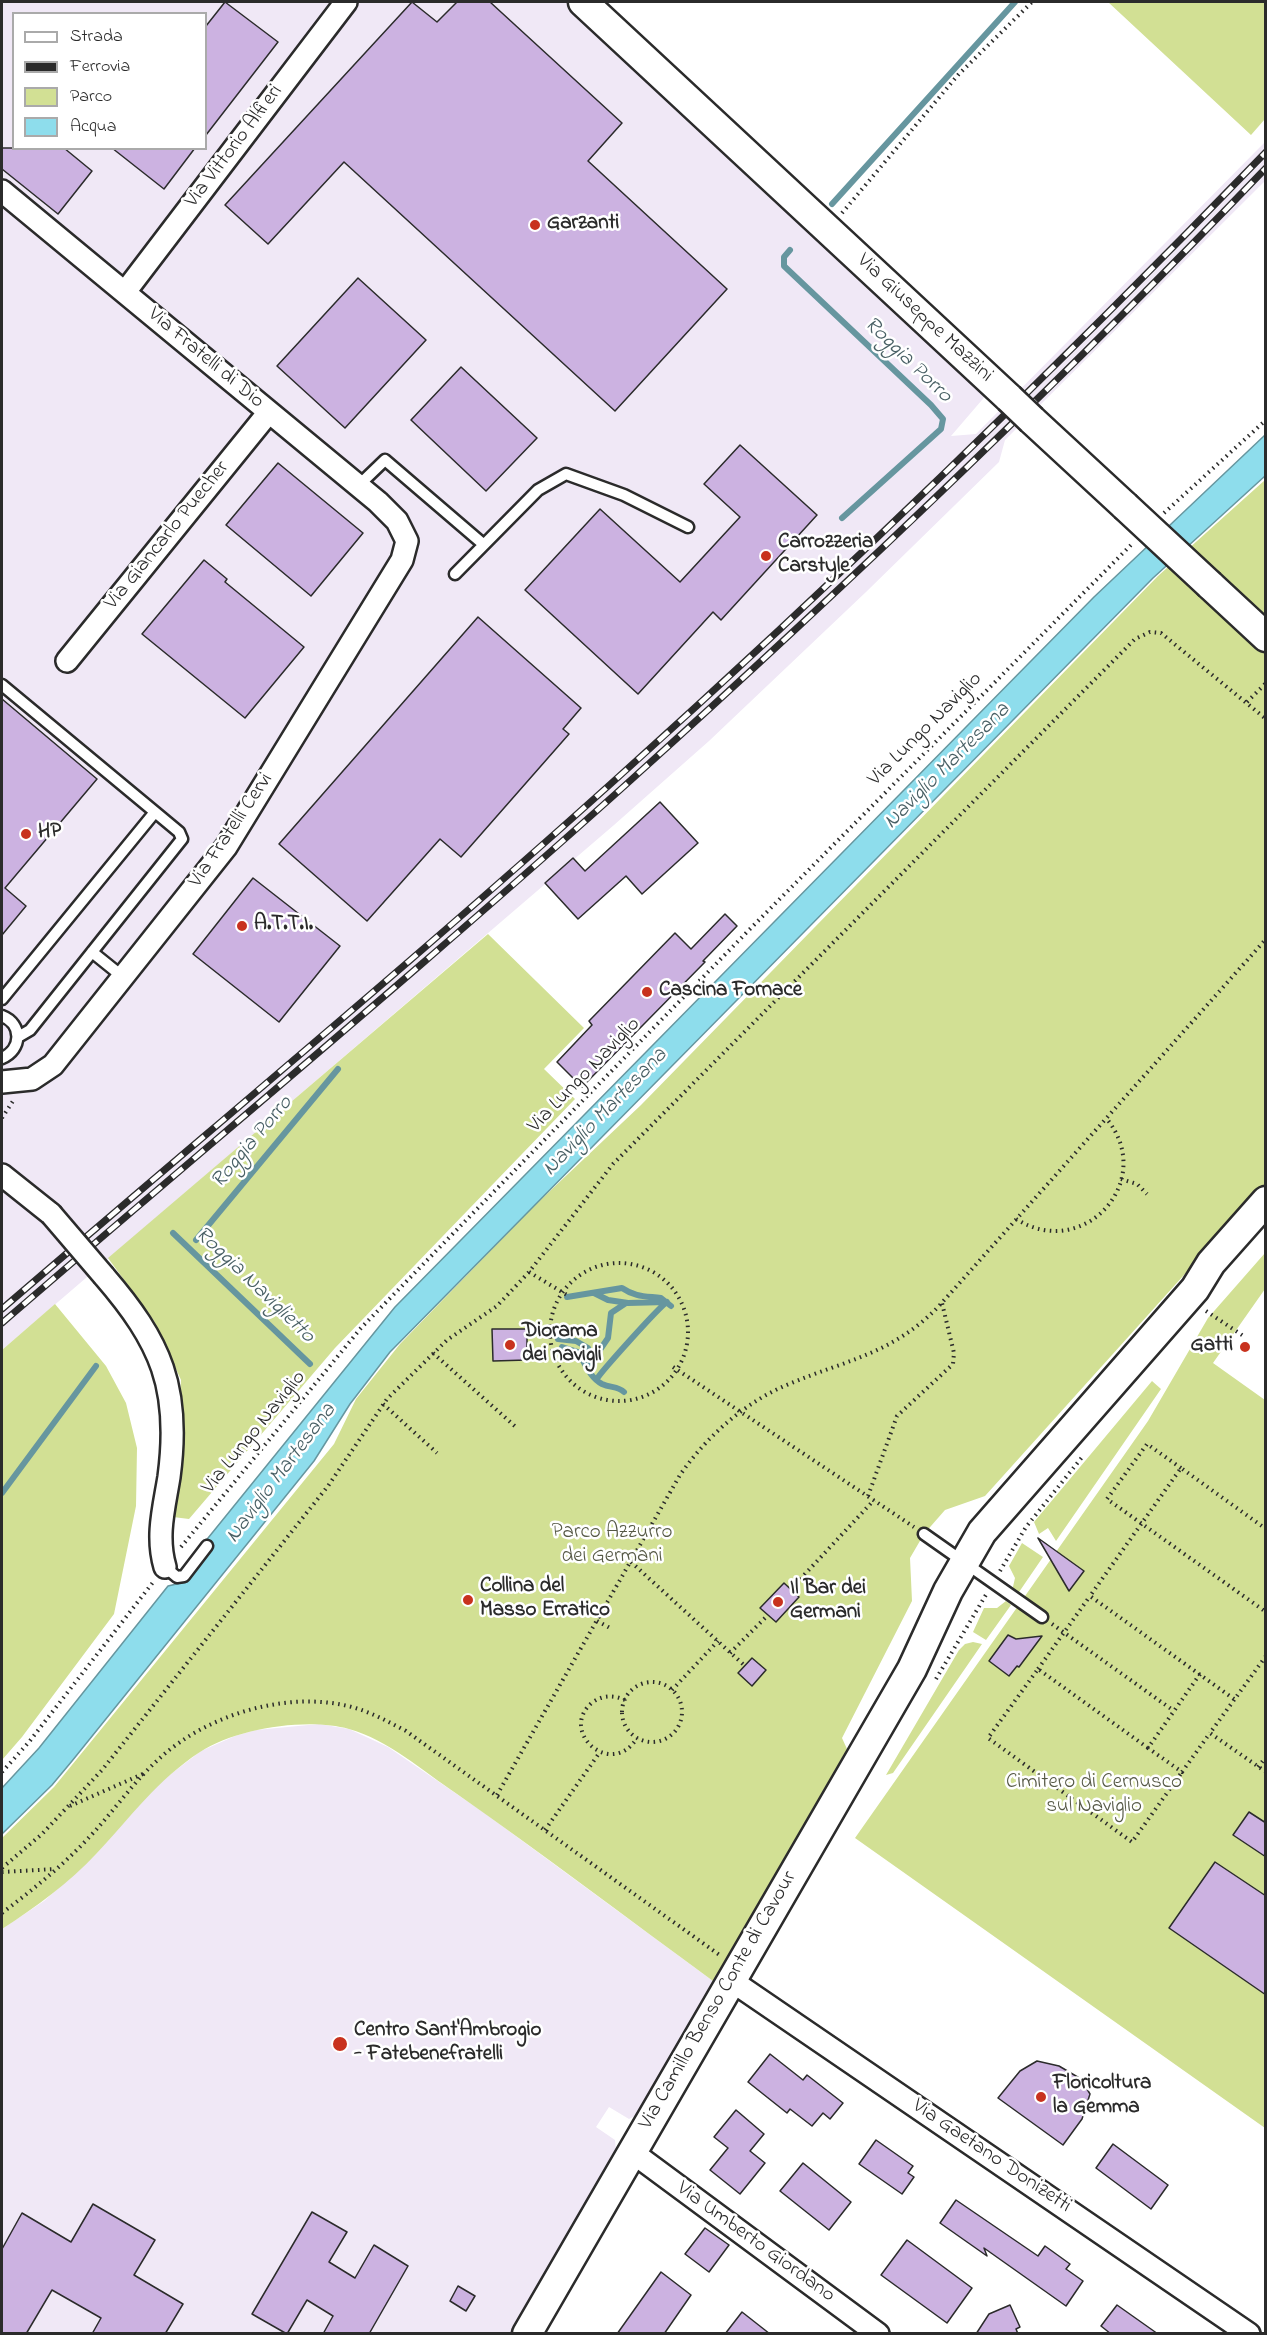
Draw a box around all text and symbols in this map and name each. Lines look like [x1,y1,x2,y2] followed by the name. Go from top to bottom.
[12,12,207,150] legend
[70,24,123,50] text: Strada
[70,54,130,80] text: Ferrovia
[181,81,289,213] street label: Via Vittorio Alfieri
[70,84,112,110] text: Parco
[70,114,117,140] text: Acqua
[547,212,619,238] place label: Garzanti
[528,218,542,232] marker: Garzanti
[851,249,997,389] street label: Via Giuseppe Mazzini
[142,303,268,415] street label: Via Fratelli di Dio
[857,312,957,410] water label: Roggia Porro
[100,456,236,616] street label: Via Giancarlo Puecher
[778,531,873,581] place label: Carrozzeria Carstyle
[759,549,773,563] marker: Carrozzeria Carstyle
[864,668,988,792] street label: Via Lungo Naviglio
[879,698,1017,836] water label: Naviglio Martesana
[184,769,280,893] street label: Via Fratelli Cervi
[38,821,61,847] place label: HP
[19,827,33,841] marker: HP
[254,913,313,939] place label: A.T.T.I.
[235,919,249,933] marker: A.T.T.I.
[659,979,802,1005] place label: Cascina Fornace
[640,985,654,999] marker: Cascina Fornace
[523,1013,647,1139] street label: Via Lungo Naviglio
[538,1043,674,1183] water label: Naviglio Martesana
[207,1091,299,1195] water label: Roggia Porro
[188,1222,320,1350] water label: Roggia Naviglietto
[522,1320,602,1370] place label: Diorama dei navigli
[1191,1334,1233,1360] place label: Gatti
[503,1338,517,1352] marker: Diorama dei navigli
[1238,1340,1252,1354] marker: Gatti
[198,1366,312,1500] street label: Via Lungo Naviglio
[221,1399,343,1549] water label: Naviglio Martesana
[552,1521,672,1571] park label: Parco Azzurro dei Germani
[480,1575,610,1625] place label: Collina del Masso Erratico
[790,1577,866,1627] place label: Il Bar dei Germani
[461,1593,475,1607] marker: Collina del Masso Erratico
[771,1595,785,1609] marker: Il Bar dei Germani
[1006,1771,1182,1821] park label: Cimitero di Cernusco sul Naviglio
[635,1867,803,2135] street label: Via Camillo Benso Conte di Cavour
[354,2019,541,2069] place label: Centro Sant'Ambrogio - Fatebenefratelli
[331,2035,349,2053] marker: Centro Sant'Ambrogio - Fatebenefratelli
[1053,2072,1151,2122] place label: Floricoltura la Gemma
[1034,2090,1048,2104] marker: Floricoltura la Gemma
[907,2094,1075,2220] street label: Via Gaetano Donizetti
[671,2177,839,2309] street label: Via Umberto Giordano

